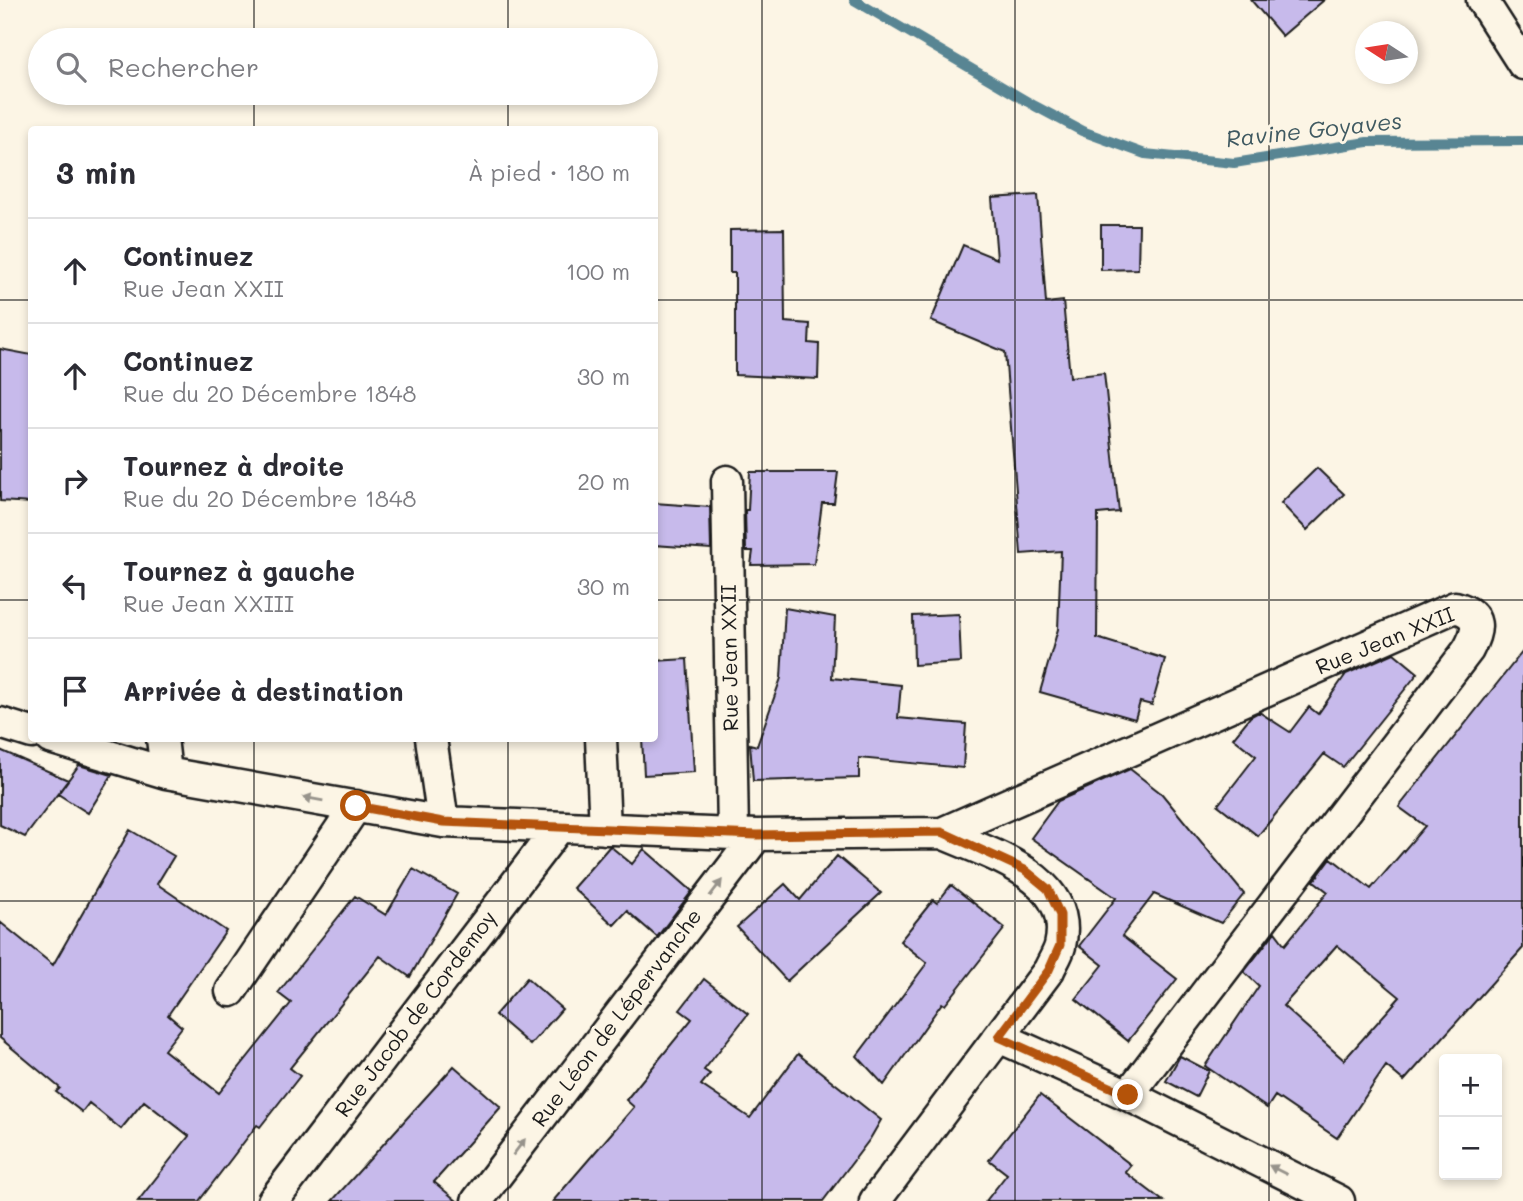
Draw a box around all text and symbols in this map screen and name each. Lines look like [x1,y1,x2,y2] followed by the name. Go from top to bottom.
[1355,21,1418,84] north arrow
[28,28,658,105] search box
[52,48,90,86] icon: search
[108,50,259,84] text: Rechercher
[1224,105,1404,153] water label: Ravine Goyaves
[56,152,136,192] text: 3 min
[468,157,630,187] text: À pied · 180 m
[123,239,253,273] text: Continuez
[56,252,94,290] icon: ahead
[566,256,630,286] text: 100 m
[123,273,284,303] text: Rue Jean XXII
[123,344,253,378] text: Continuez
[56,357,94,395] icon: ahead
[577,361,630,391] text: 30 m
[123,378,416,408] text: Rue du 20 Décembre 1848
[123,449,344,483] text: Tournez à droite
[56,462,94,500] icon: right
[577,466,630,496] text: 20 m
[123,483,416,513] text: Rue du 20 Décembre 1848
[123,554,355,588] text: Tournez à gauche
[56,567,94,605] icon: left
[577,571,630,601] text: 30 m
[714,584,743,732] street label: Rue Jean XXII
[123,588,294,618] text: Rue Jean XXIII
[1311,600,1458,680] street label: Rue Jean XXII
[56,672,94,710] icon: arrive
[123,674,403,708] text: Arrivée à destination
[340,790,371,821] route start
[302,793,324,804] one-way arrow
[709,879,723,897] one-way arrow
[525,903,707,1131] street label: Rue Léon de Lépervanche
[328,904,501,1122] street label: Rue Jacob de Cordemoy
[1439,1054,1502,1180] map controls
[1439,1054,1502,1117] button: +
[1112,1079,1143,1110] route end
[1439,1117,1502,1180] button: −
[511,1138,526,1156] one-way arrow
[1268,1164,1288,1175] one-way arrow

